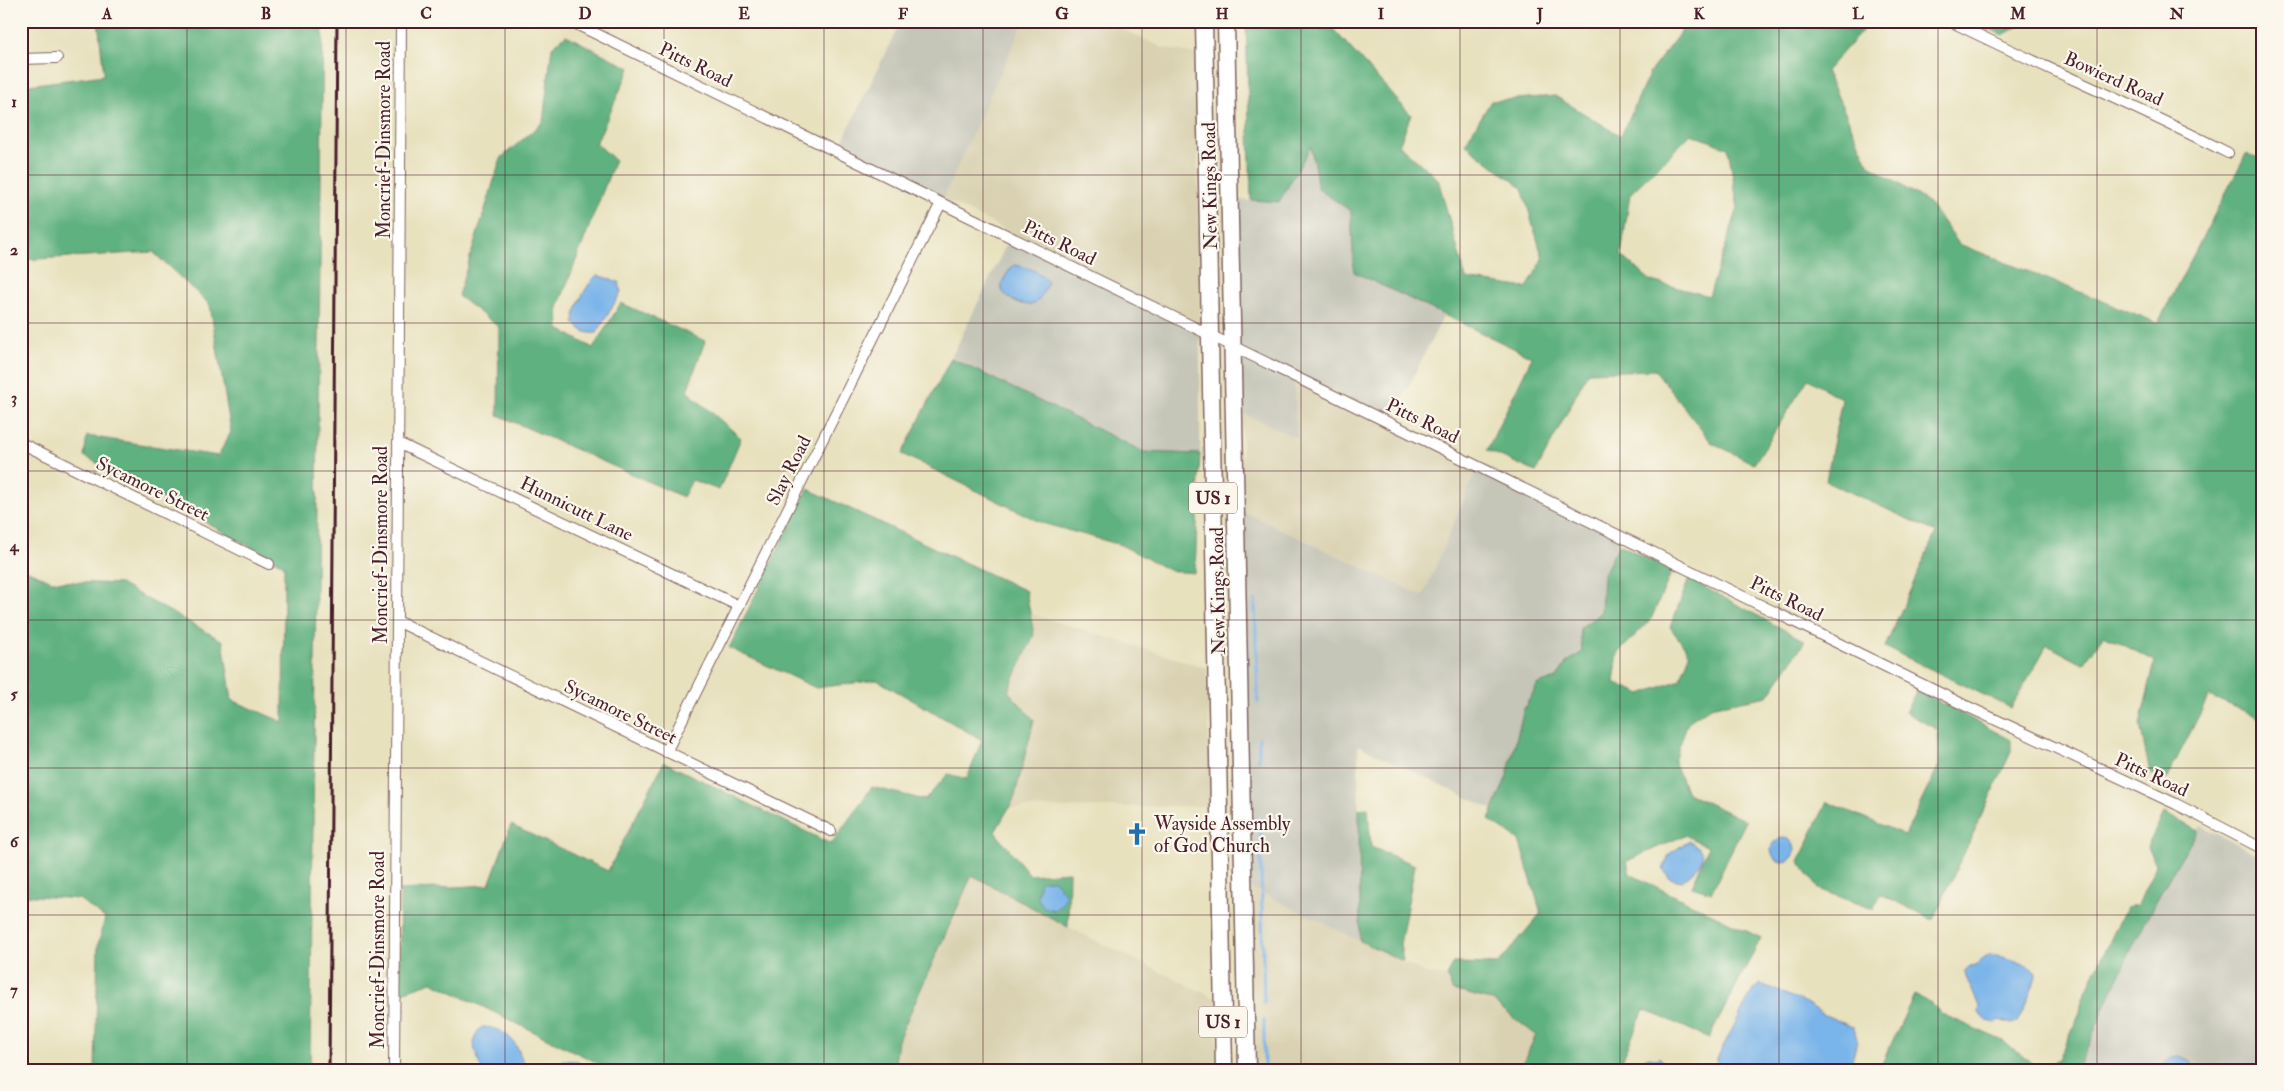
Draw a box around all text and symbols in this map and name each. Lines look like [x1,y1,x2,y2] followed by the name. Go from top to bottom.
[101,4,113,24] text: A
[261,4,271,24] text: B
[420,4,432,24] text: C
[578,4,592,24] text: D
[738,4,750,24] text: E
[898,4,908,24] text: F
[1055,4,1069,24] text: G
[1215,4,1229,24] text: H
[1378,4,1385,24] text: I
[1536,4,1544,25] text: J
[1693,4,1705,24] text: K
[1852,4,1864,24] text: L
[2009,4,2026,24] text: M
[2169,4,2185,24] text: N
[655,37,737,93] street label: Pitts Road
[372,40,396,239] street label: Moncrief-Dinsmore Road
[2060,46,2168,112] street label: Bowierd Road
[11,92,17,112] text: 1
[1197,121,1223,250] street label: New Kings Road
[1019,215,1101,271] street label: Pitts Road
[10,240,18,260] text: 2
[11,388,17,408] text: 3
[1382,393,1464,449] street label: Pitts Road
[761,431,817,509] street label: Slay Road
[369,445,393,644] street label: Moncrief-Dinsmore Road
[92,451,213,527] street label: Sycamore Street
[516,471,637,547] street label: Hunnicutt Lane
[1189,482,1237,514] road number: US 1
[1205,526,1231,655] street label: New Kings Road
[9,536,20,556] text: 4
[1746,571,1828,627] street label: Pitts Road
[560,674,681,750] street label: Sycamore Street
[10,684,18,704] text: 5
[2111,747,2193,803] street label: Pitts Road
[1153,812,1291,858] place label: Wayside Assembly of God Church
[1124,821,1150,847] church icon: Wayside Assembly of God Church
[10,832,20,852] text: 6
[366,850,390,1049] street label: Moncrief-Dinsmore Road
[10,980,18,1000] text: 7
[1199,1006,1247,1038] road number: US 1

